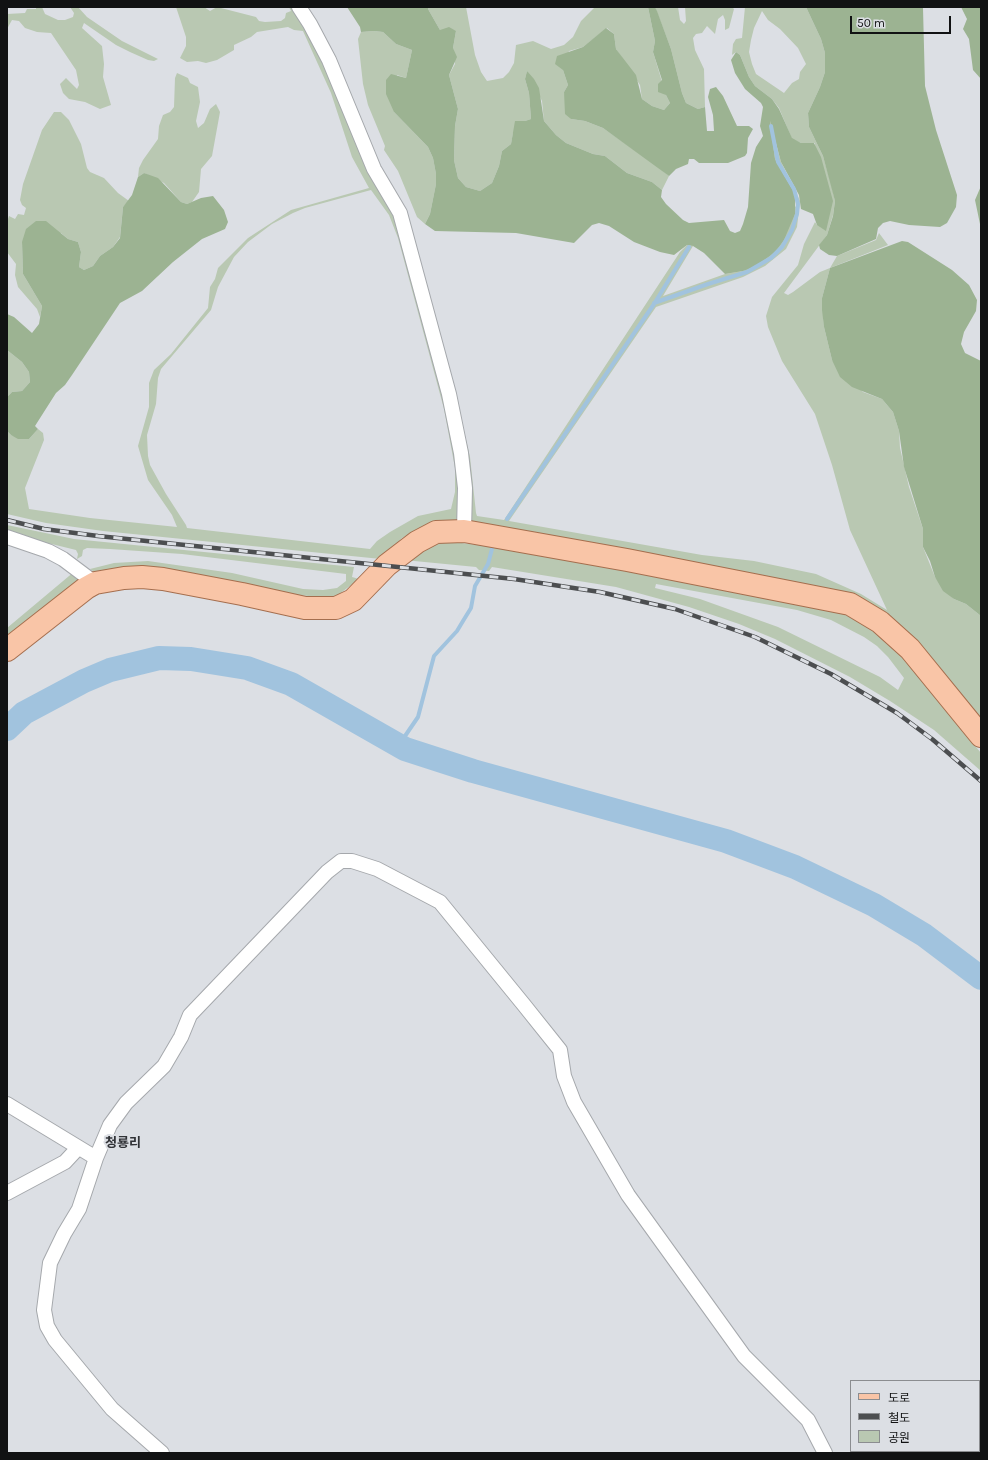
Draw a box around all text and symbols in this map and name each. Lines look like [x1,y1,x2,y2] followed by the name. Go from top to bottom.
[852,8,953,34] scale bar
[857,16,885,30] text: 50 m
[105,1135,141,1151] district label: 청룡리
[850,1380,980,1452] legend
[888,1391,910,1405] text: 도로
[888,1411,910,1425] text: 철도
[888,1431,910,1445] text: 공원

